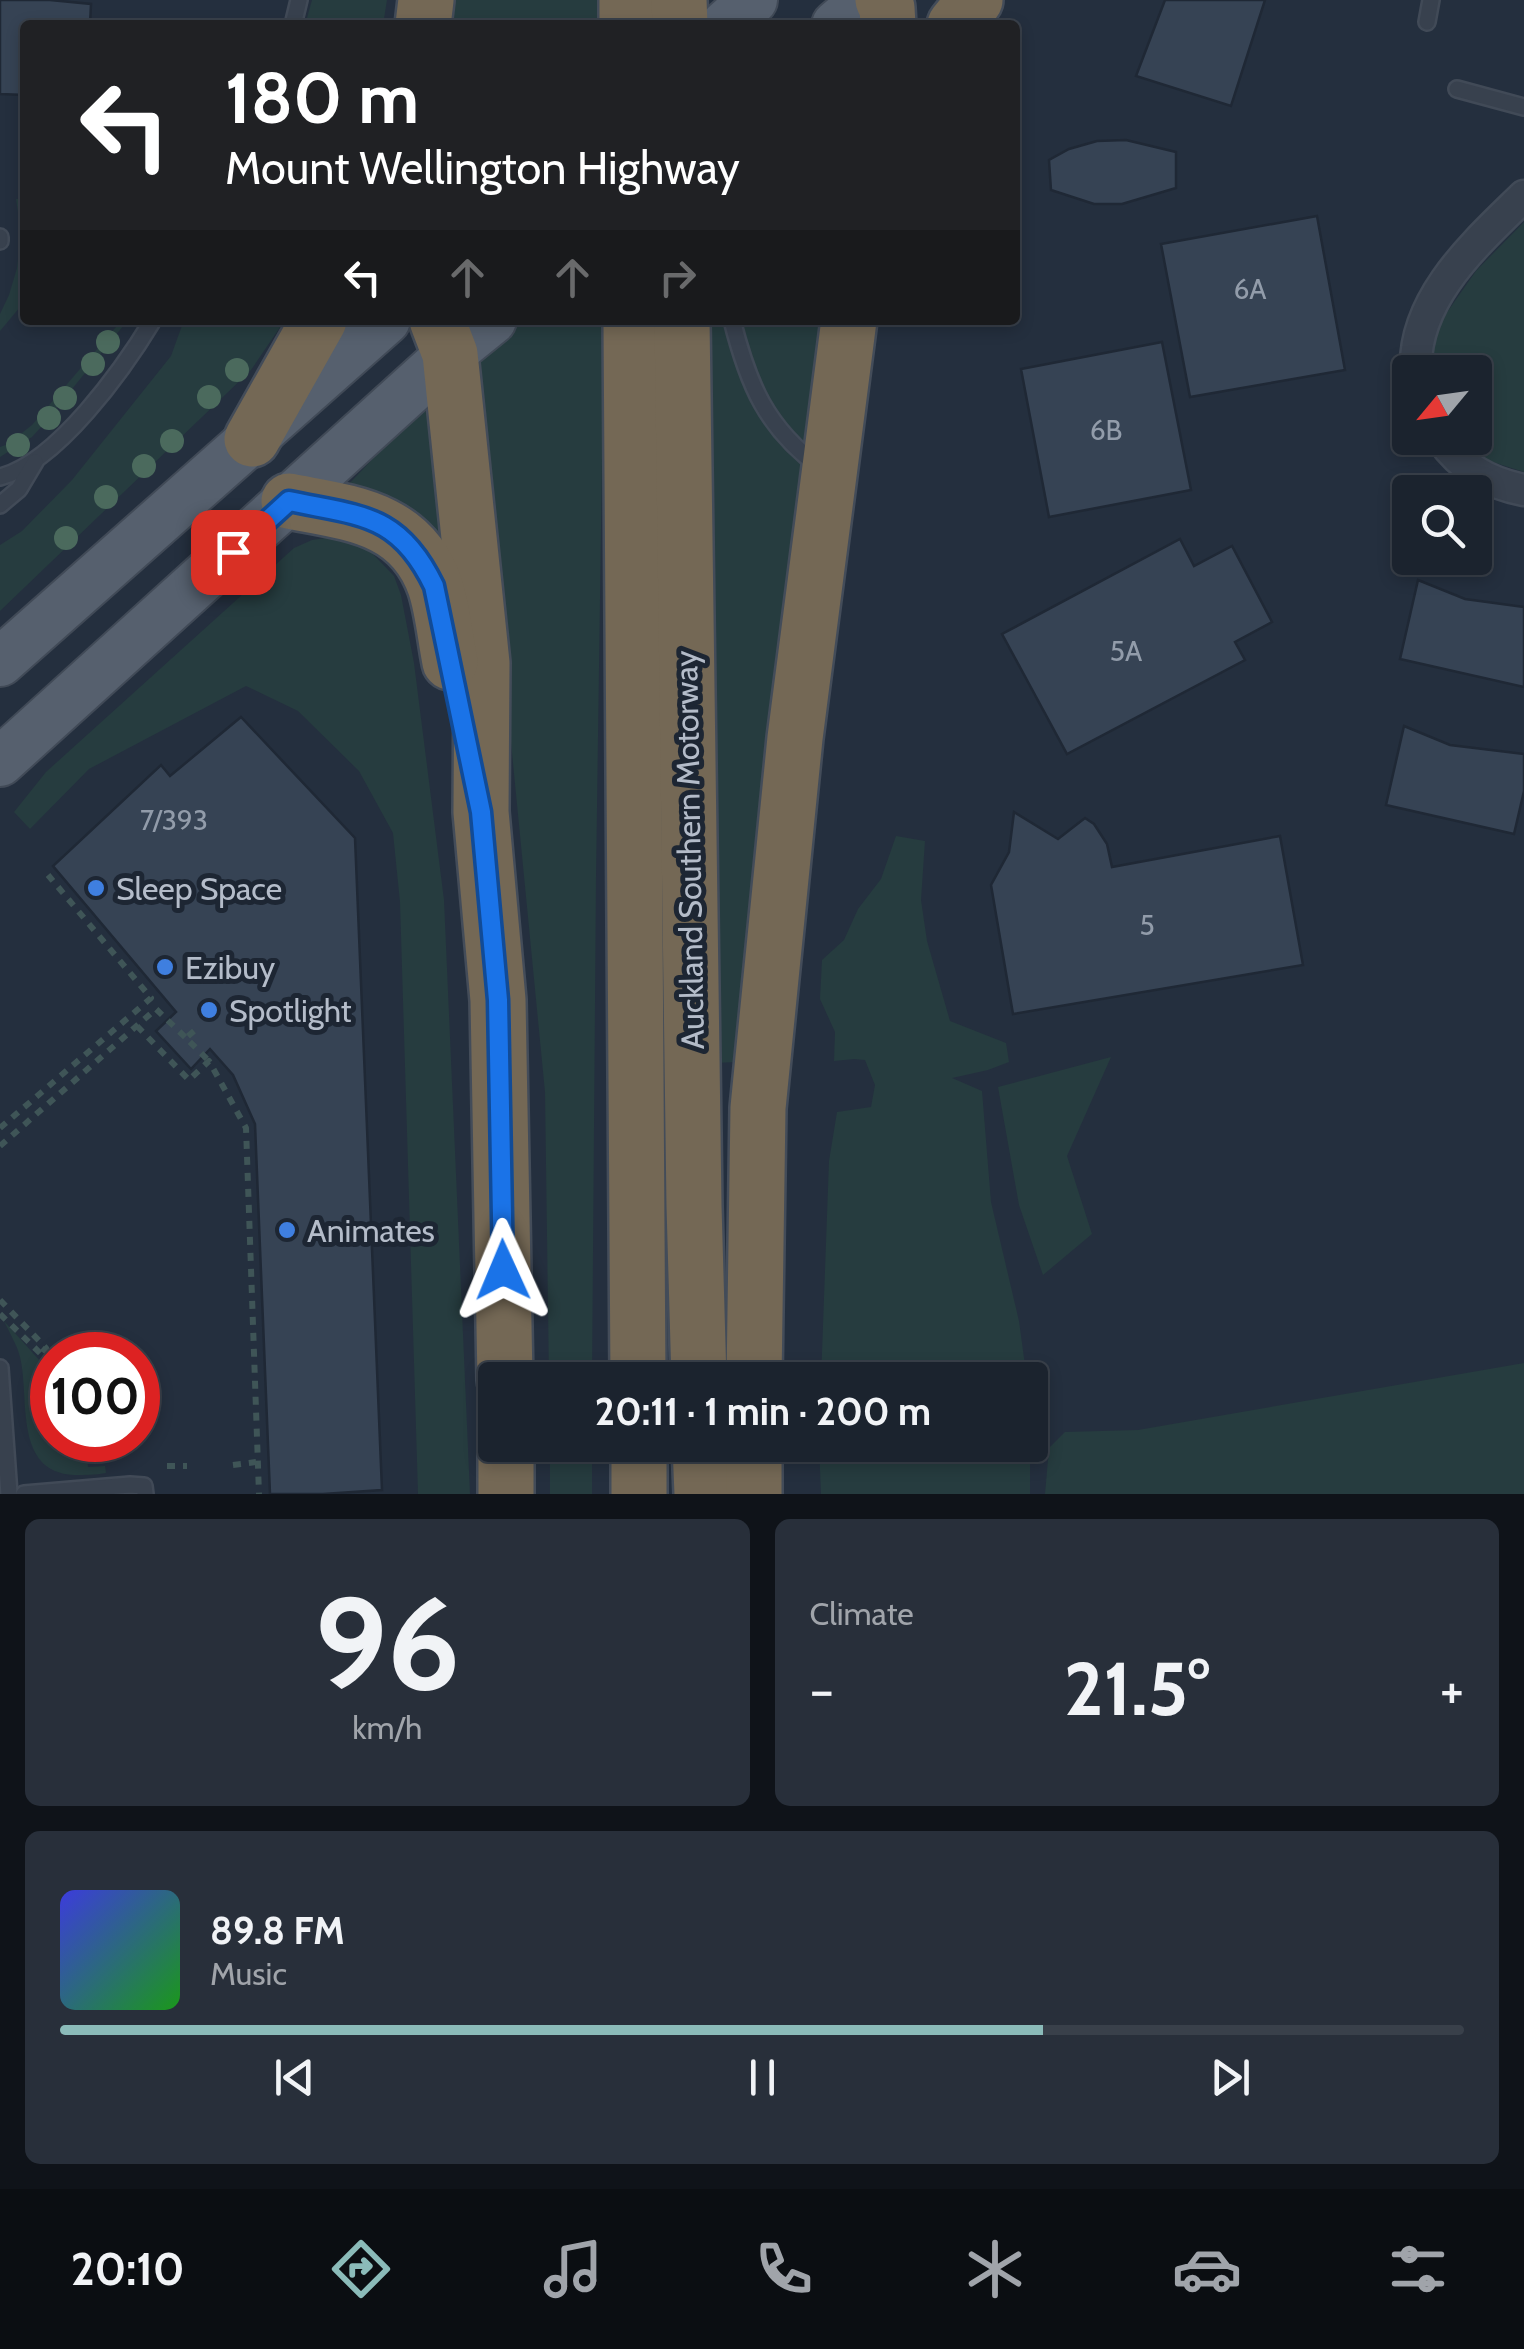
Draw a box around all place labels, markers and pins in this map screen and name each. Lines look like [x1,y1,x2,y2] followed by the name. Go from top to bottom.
[191,510,276,595] pin
[116,869,282,908] place label: Sleep Space
[85,877,107,899] marker: Sleep Space
[185,948,275,987] place label: Ezibuy
[154,956,176,978] marker: Ezibuy
[229,991,352,1030] place label: Spotlight
[198,999,220,1021] marker: Spotlight
[307,1211,435,1250] place label: Animates
[276,1219,298,1241] marker: Animates

